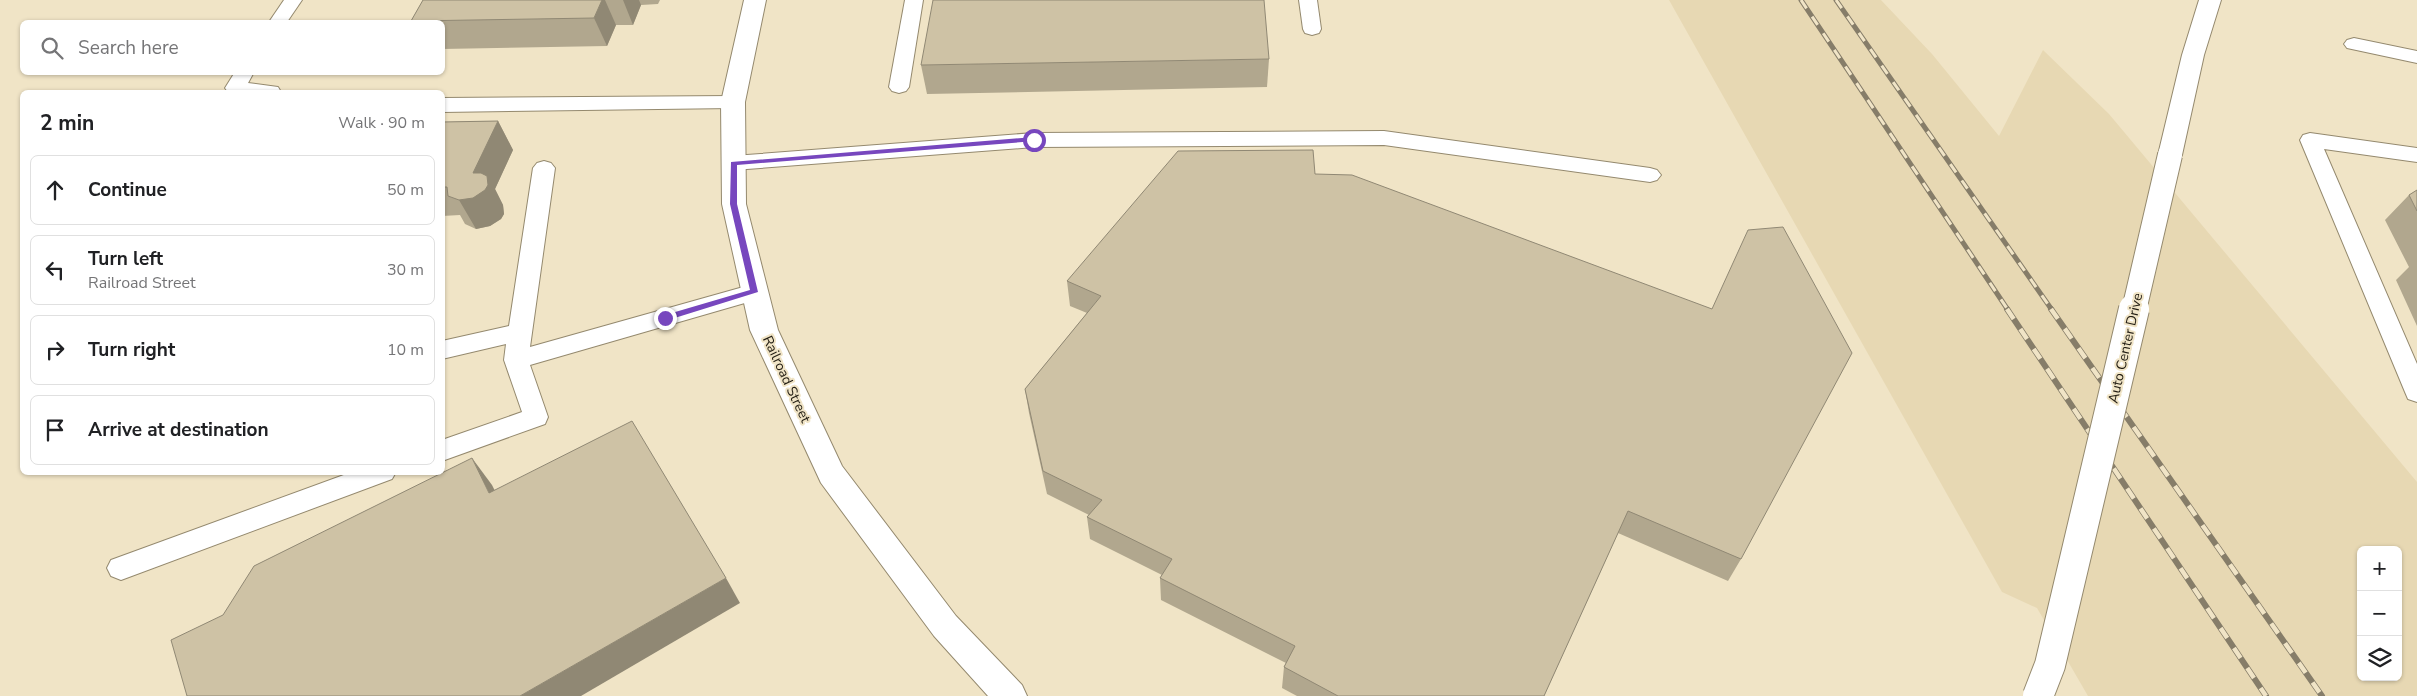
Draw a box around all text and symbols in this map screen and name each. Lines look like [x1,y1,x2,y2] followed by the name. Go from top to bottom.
[20,20,445,75] search box
[38,34,66,62] icon: search
[78,35,179,61] text: Search here
[40,109,94,137] text: 2 min
[338,112,425,134] text: Walk · 90 m
[1023,129,1046,152] route start
[41,176,69,204] icon: ahead
[88,177,167,203] text: Continue
[387,179,424,201] text: 50 m
[88,246,163,272] text: Turn left
[41,256,69,284] icon: left
[387,259,424,281] text: 30 m
[88,272,196,294] text: Railroad Street
[2104,291,2147,405] street label: Auto Center Drive
[654,307,677,330] route end
[758,332,815,426] street label: Railroad Street
[41,336,69,364] icon: right
[88,337,175,363] text: Turn right
[387,339,424,361] text: 10 m
[41,416,69,444] icon: arrive
[88,417,269,443] text: Arrive at destination
[2357,546,2402,681] map controls
[2357,546,2402,591] button: +
[2357,591,2402,636] button: −
[2357,636,2402,681] button: layers

